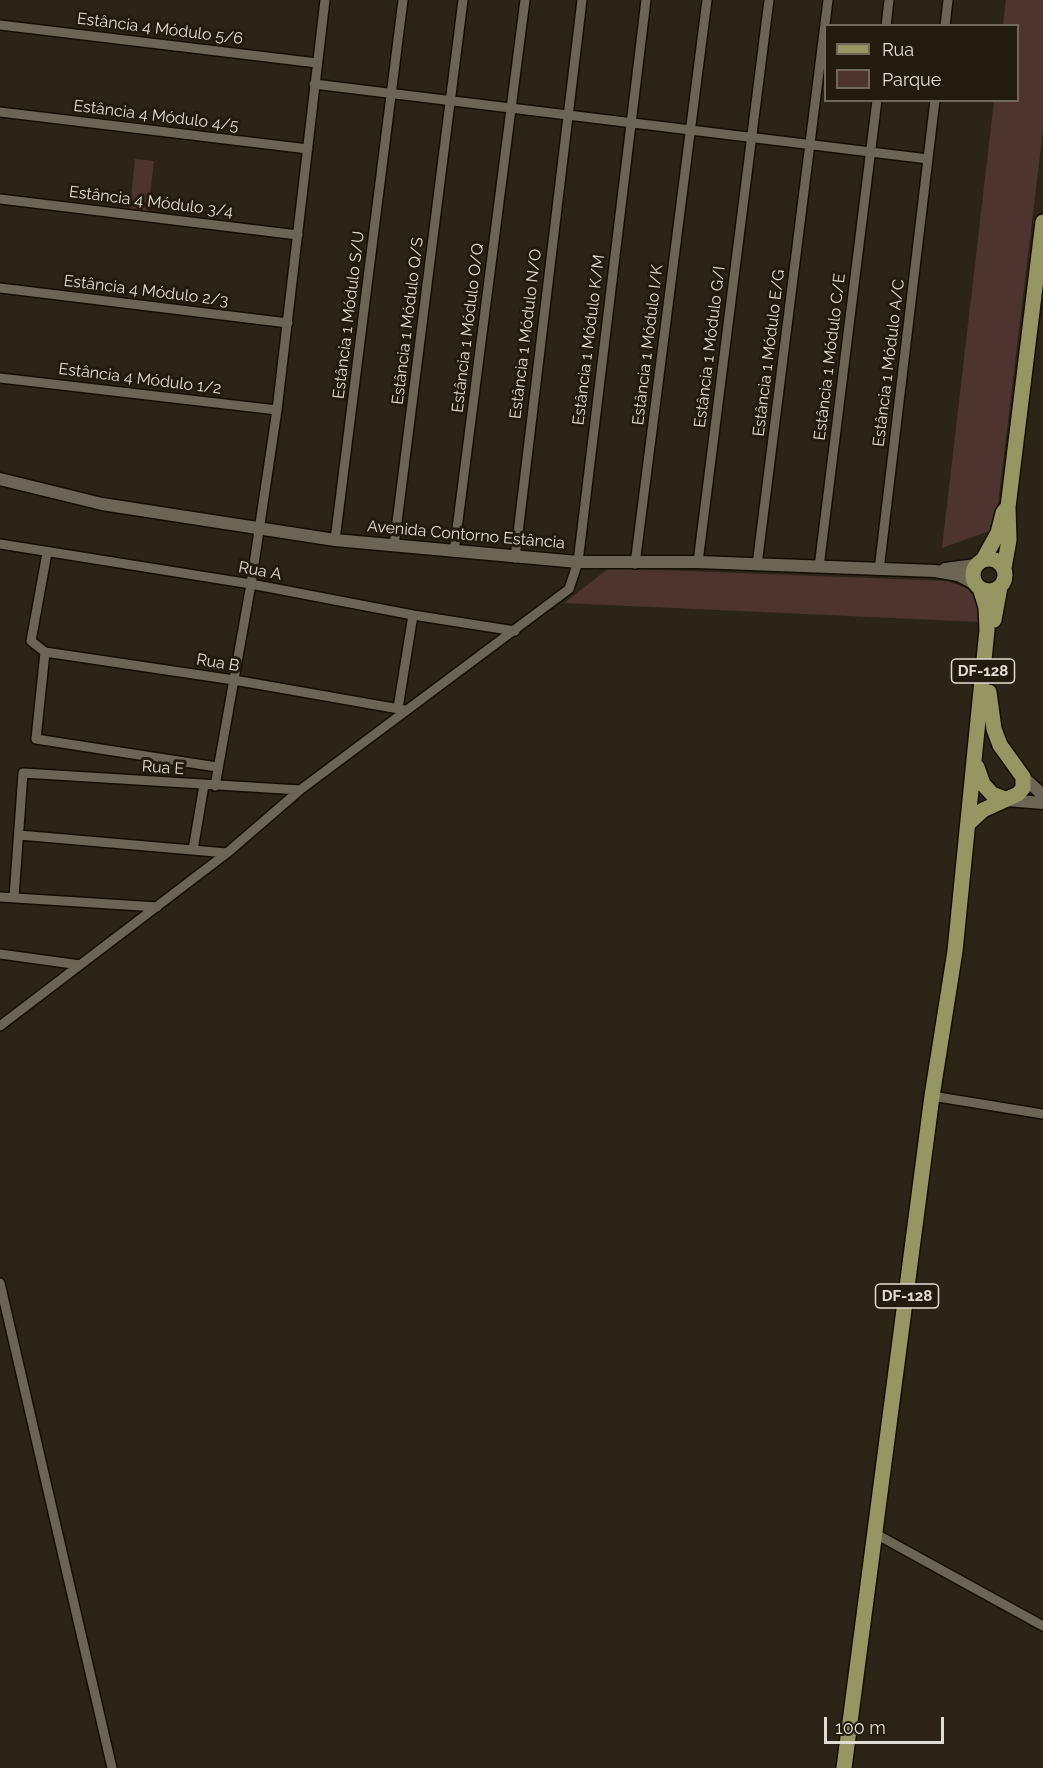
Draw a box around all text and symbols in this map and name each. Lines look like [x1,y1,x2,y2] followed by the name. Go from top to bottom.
[76,9,244,49] street label: Estância 4 Módulo 5/6
[824,24,1019,102] legend
[882,39,914,60] text: Rua
[882,69,941,90] text: Parque
[72,96,240,136] street label: Estância 4 Módulo 4/5
[68,182,234,222] street label: Estância 4 Módulo 3/4
[329,230,369,400] street label: Estância 1 Módulo S/U
[388,236,428,406] street label: Estância 1 Módulo Q/S
[448,242,488,414] street label: Estância 1 Módulo O/Q
[506,248,546,420] street label: Estância 1 Módulo N/O
[569,254,609,426] street label: Estância 1 Módulo K/M
[629,264,667,426] street label: Estância 1 Módulo I/K
[691,265,729,429] street label: Estância 1 Módulo G/I
[749,268,789,438] street label: Estância 1 Módulo E/G
[63,271,229,311] street label: Estância 4 Módulo 2/3
[810,272,850,442] street label: Estância 1 Módulo C/E
[869,278,909,448] street label: Estância 1 Módulo A/C
[57,359,223,399] street label: Estância 4 Módulo 1/2
[366,517,566,553] street label: Avenida Contorno Estância
[237,558,283,584] street label: Rua A
[195,650,241,676] street label: Rua B
[952,659,1014,683] road number: DF-128
[141,757,185,779] street label: Rua E
[876,1284,938,1308] road number: DF-128
[827,1705,947,1743] scale bar
[835,1717,886,1738] text: 100 m

